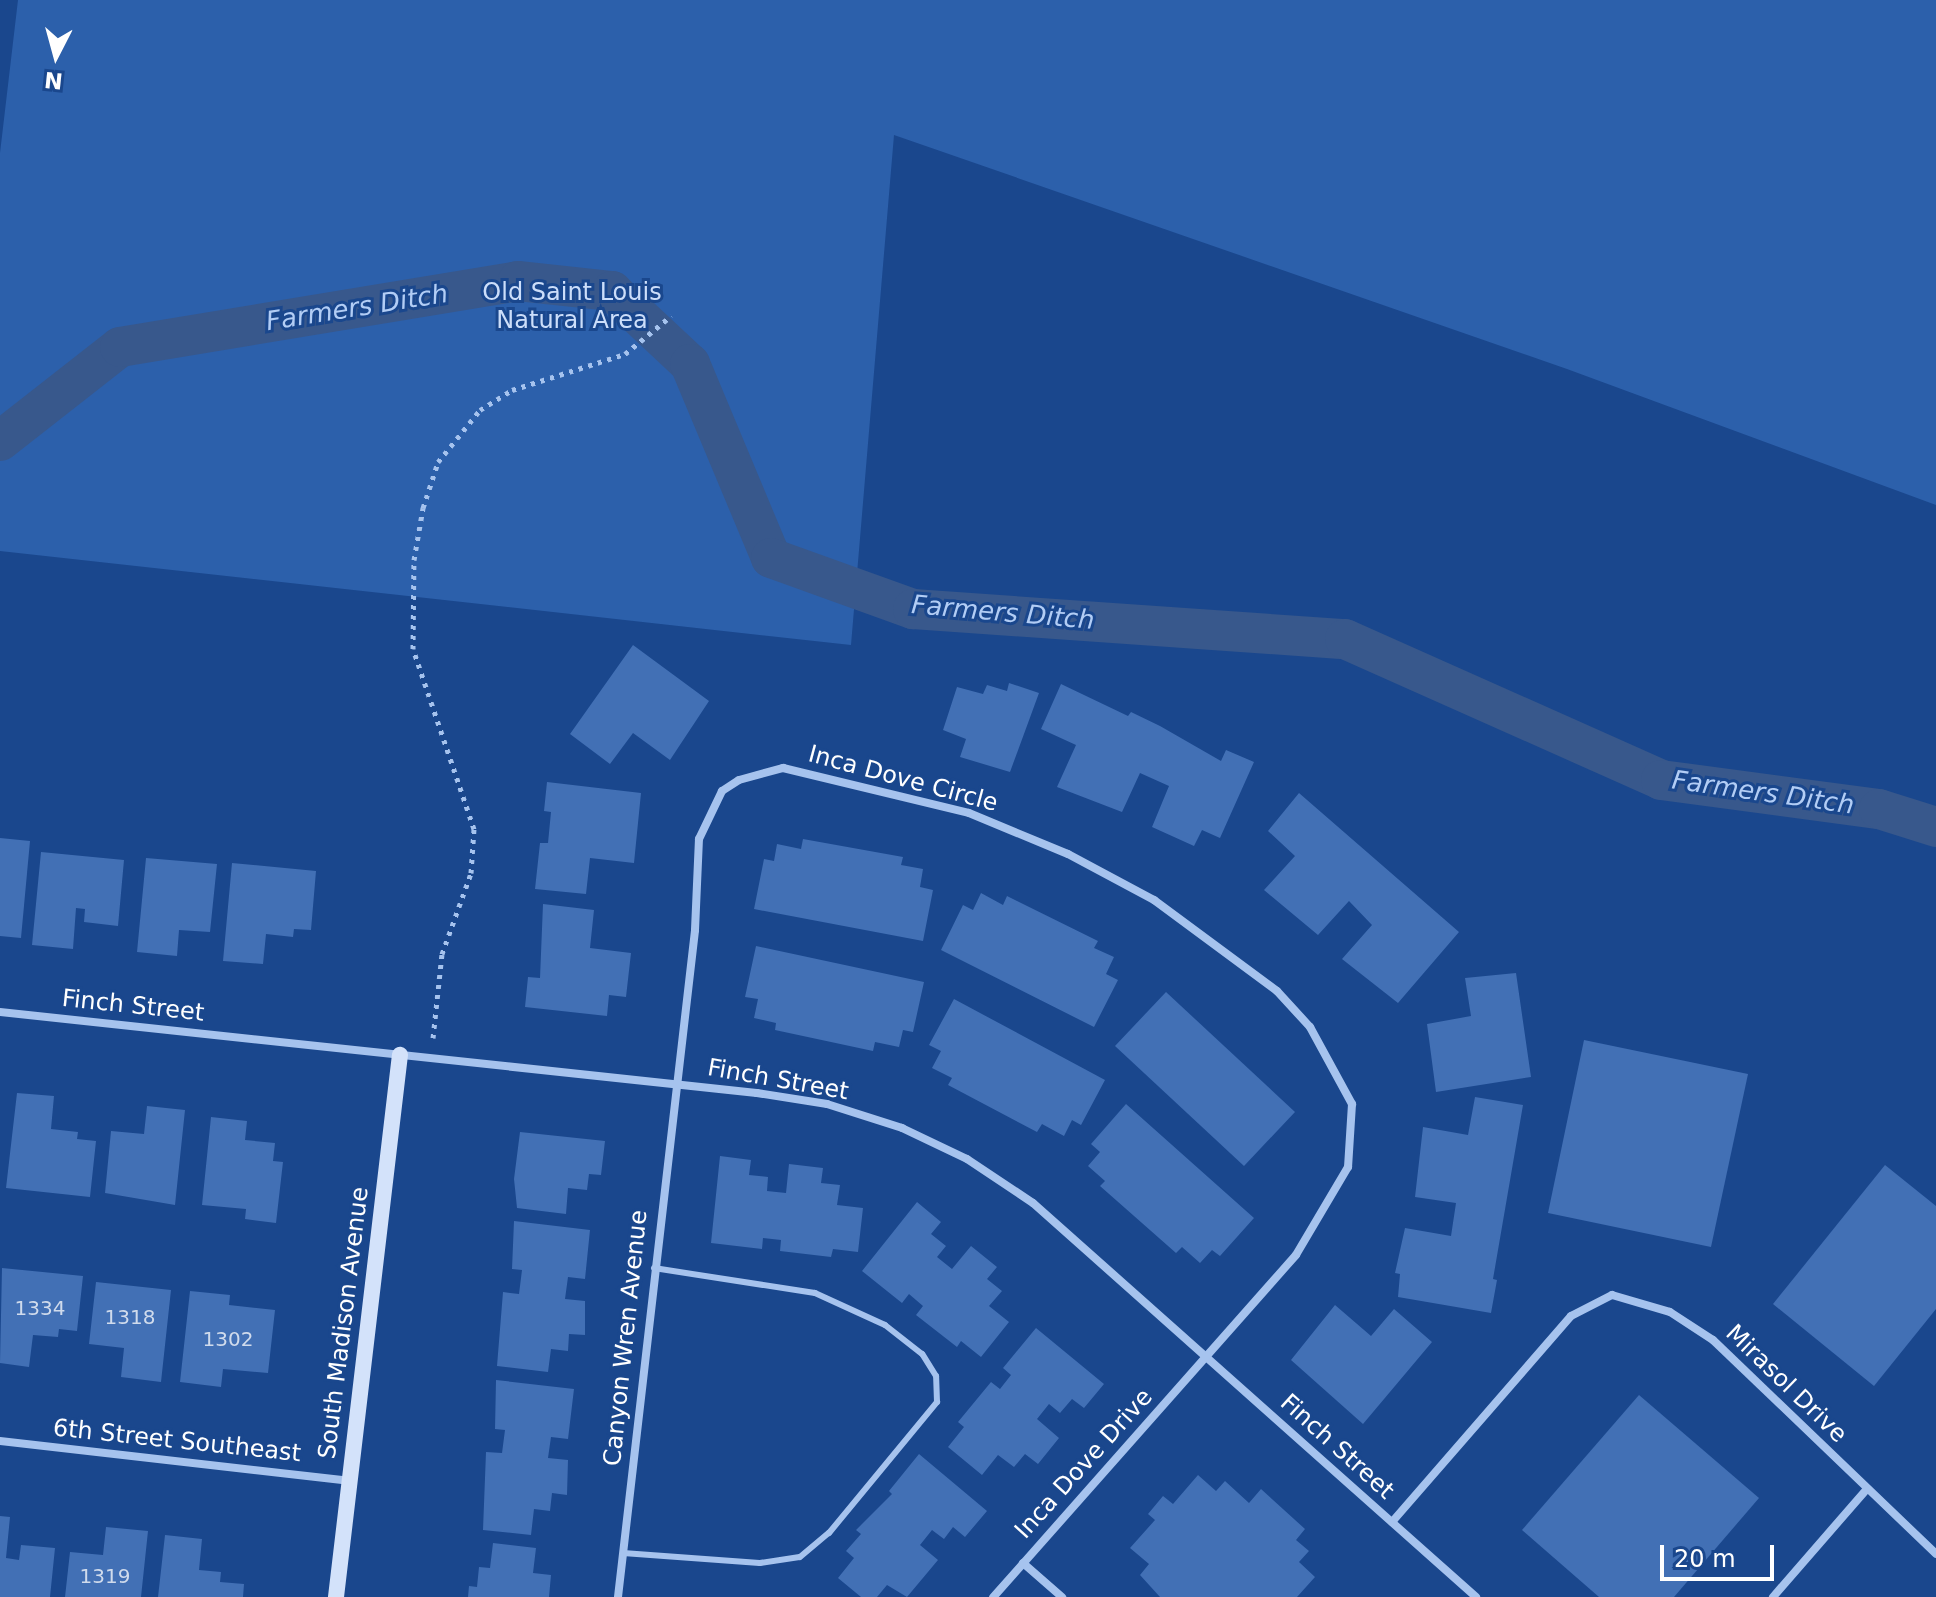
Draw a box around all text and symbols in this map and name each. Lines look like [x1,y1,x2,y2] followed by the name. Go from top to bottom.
[16,16,96,96] north arrow
[43,67,64,94] text: N
[264,278,450,338] water label: Farmers Ditch
[482,279,662,335] park label: Old Saint Louis Natural Area
[910,589,1096,637] water label: Farmers Ditch
[805,740,1001,818] street label: Inca Dove Circle
[1670,765,1856,821] water label: Farmers Ditch
[60,984,206,1028] street label: Finch Street
[705,1053,851,1107] street label: Finch Street
[313,1185,375,1461] street label: South Madison Avenue
[598,1209,654,1467] street label: Canyon Wren Avenue
[15,1296,65,1320] house number: 1334
[105,1305,155,1329] house number: 1318
[1719,1319,1853,1449] street label: Mirasol Drive
[203,1327,253,1351] house number: 1302
[1009,1383,1159,1545] street label: Inca Dove Drive
[1274,1388,1400,1506] street label: Finch Street
[52,1414,302,1468] street label: 6th Street Southeast
[1664,1529,1778,1579] scale bar
[1674,1545,1736,1573] text: 20 m
[80,1564,130,1588] house number: 1319

